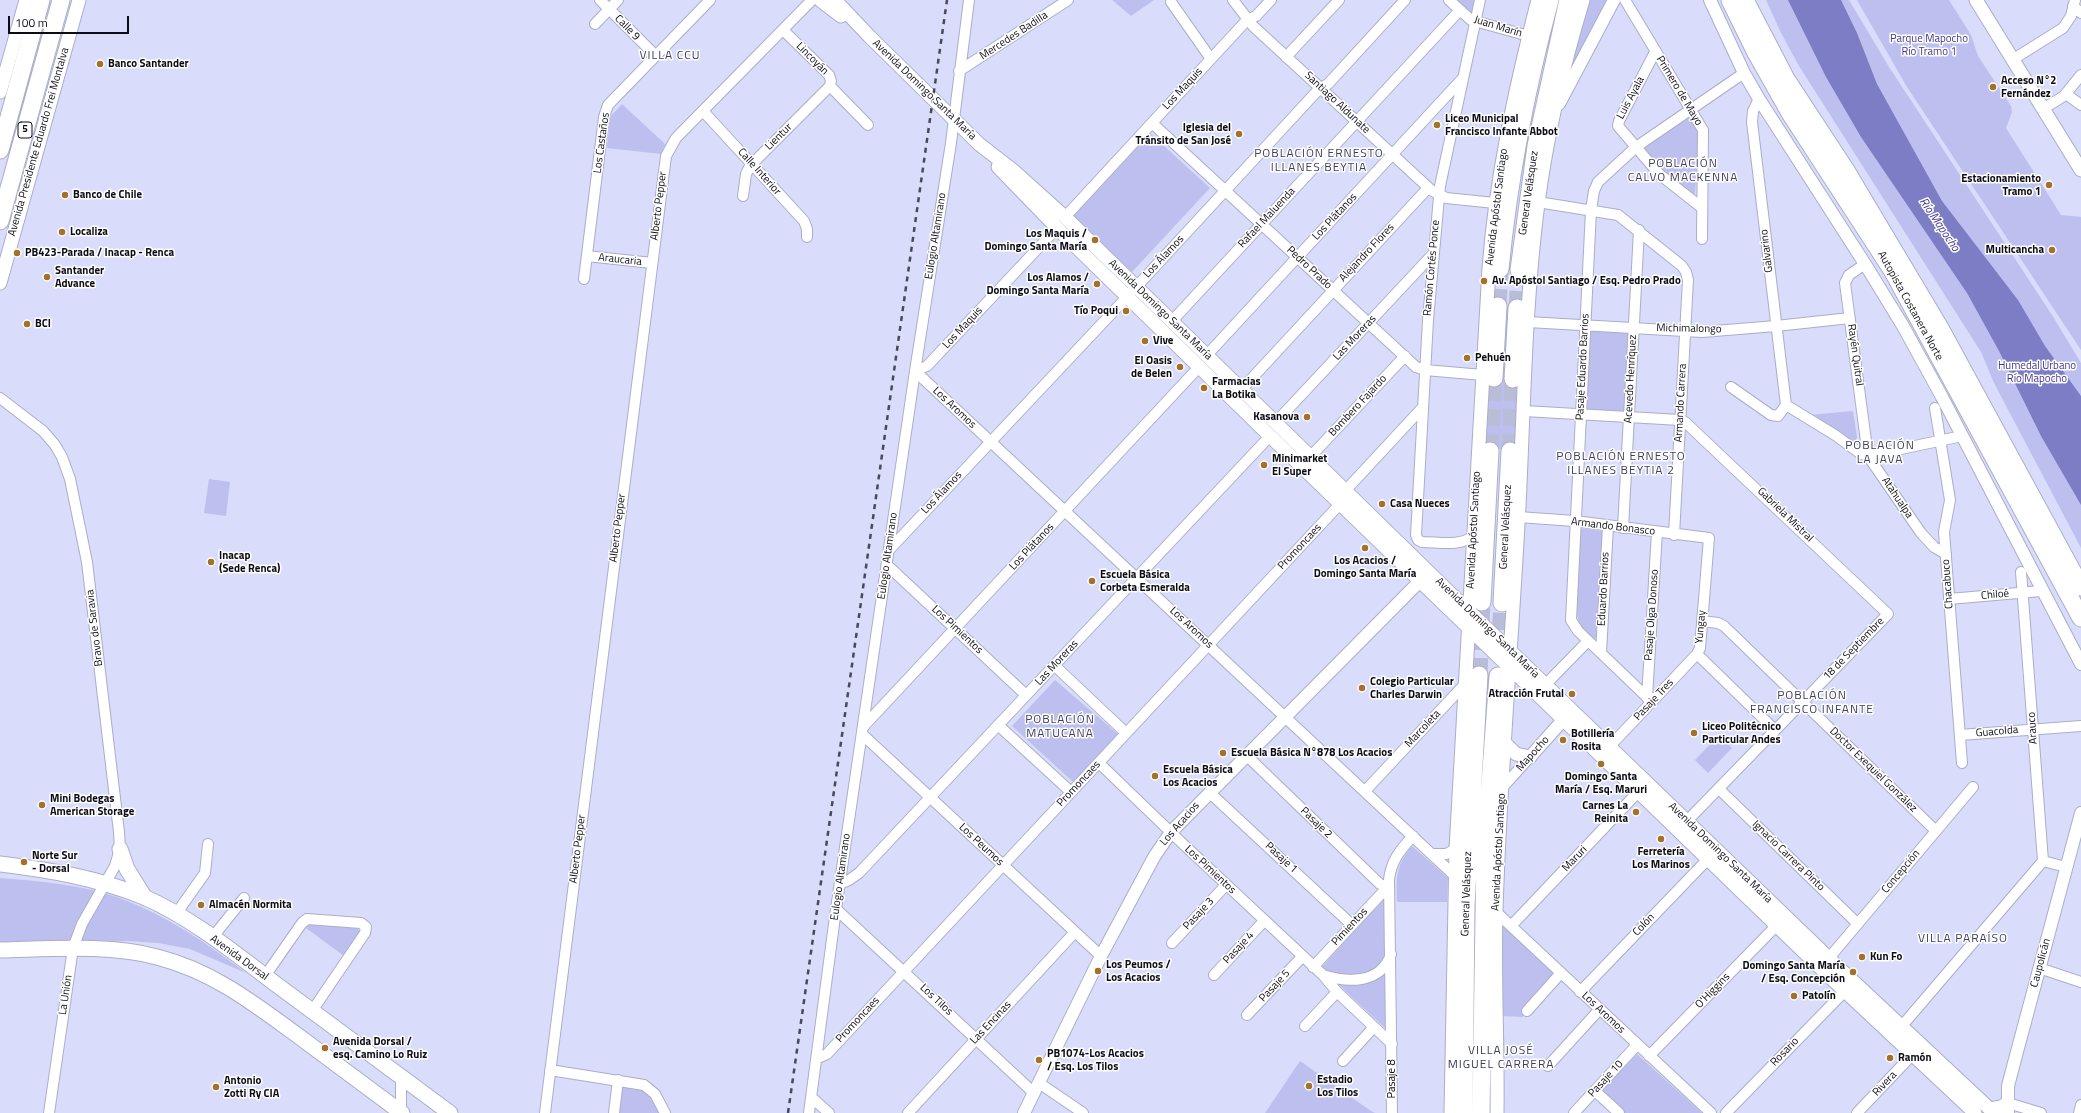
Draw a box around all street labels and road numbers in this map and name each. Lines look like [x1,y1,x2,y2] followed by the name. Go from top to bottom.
[977,9,1051,63] street label: Mercedes Badilla
[611,12,643,44] street label: Calle 9
[1472,13,1524,41] street label: Juan Marín
[869,37,979,143] street label: Avenida Domingo Santa María
[793,40,831,78] street label: Lincoyán
[6,46,72,238] street label: Avenida Presidente Eduardo Frei Montalva
[1653,54,1705,128] street label: Primero de Mayo
[1160,65,1206,113] street label: Los Maquis
[1302,69,1372,137] street label: Santiago Aldunate
[1614,75,1648,121] street label: Luis Ayala
[591,112,613,174] street label: Los Castaños
[763,121,795,153] street label: Lientur
[18,122,32,138] road number: 5
[735,146,783,198] street label: Calle Interior
[1483,148,1511,266] street label: Avenida Apóstol Santiago
[1517,150,1541,236] street label: General Velásquez
[648,171,670,241] street label: Alberto Pepper
[1236,185,1298,251] street label: Rafael Maluenda
[1310,191,1360,243] street label: Los Plátanos
[923,192,949,280] street label: Eulogio Altamirano
[1421,219,1443,317] street label: Ramón Cortés Ponce
[1337,221,1397,285] street label: Alejandro Flores
[1758,229,1776,273] street label: Galvarino
[1141,233,1187,281] street label: Los Álamos
[1284,244,1334,292] street label: Pedro Prado
[1874,249,1946,363] street label: Autopista Costanera Norte
[598,251,642,269] street label: Araucaria
[1105,257,1215,363] street label: Avenida Domingo Santa María
[940,304,986,352] street label: Los Maquis
[1331,313,1379,363] street label: Las Moreras
[1574,313,1592,421] street label: Pasaje Eduardo Barrios
[1656,322,1722,336] street label: Michimalongo
[1844,323,1866,387] street label: Rayén Quitral
[1622,334,1640,424] street label: Acevedo Henríquez
[1672,363,1690,443] street label: Armando Carrera
[1326,373,1390,439] street label: Bombero Fajardo
[929,385,979,431] street label: Los Aromos
[919,469,965,517] street label: Los Álamos
[1464,471,1484,589] street label: Avenida Apóstol Santiago
[1878,475,1916,521] street label: Atahualpa
[1497,484,1515,570] street label: General Velásquez
[1754,485,1816,545] street label: Gabriela Mistral
[607,493,629,563] street label: Alberto Pepper
[875,512,901,600] street label: Eulogio Altamirano
[1570,515,1656,539] street label: Armando Bonasco
[1007,521,1057,573] street label: Los Plátanos
[1275,521,1325,573] street label: Promoncaes
[1595,552,1613,626] street label: Eduardo Barrios
[1940,559,1956,609] street label: Chacabuco
[1642,569,1662,661] street label: Pasaje Olga Donoso
[1432,575,1542,681] street label: Avenida Domingo Santa María
[1980,587,2010,603] street label: Chiloé
[84,589,106,667] street label: Bravo de Saravia
[929,603,985,657] street label: Los Pimientos
[1166,605,1216,651] street label: Los Aromos
[1693,610,1709,644] street label: Yungay
[1821,615,1887,683] street label: 18 de Septiembre
[1033,638,1081,688] street label: Las Moreras
[1631,676,1677,724] street label: Pasaje Tres
[1402,708,1444,750] street label: Marcoleta
[2025,711,2041,745] street label: Arauco
[1975,724,2019,740] street label: Guacolda
[1826,725,1920,815] street label: Doctor Exequiel González
[1514,734,1552,774] street label: Mapocho
[1054,758,1104,810] street label: Promoncaes
[1489,793,1509,911] street label: Avenida Apóstol Santiago
[1157,799,1203,849] street label: Los Acacios
[1665,800,1775,906] street label: Avenida Domingo Santa María
[1297,805,1335,841] street label: Pasaje 2
[567,814,589,884] street label: Alberto Pepper
[1749,818,1827,894] street label: Ignacio Carrera Pinto
[956,821,1006,869] street label: Los Peumos
[828,833,854,921] street label: Eulogio Altamirano
[1262,840,1300,876] street label: Pasaje 1
[1182,843,1238,897] street label: Los Pimientos
[1560,843,1590,875] street label: Maruri
[1879,848,1923,896] street label: Concepción
[1459,851,1475,937] street label: General Velásquez
[1181,895,1217,933] street label: Pasaje 3
[1329,905,1371,949] street label: Pimientos
[1630,911,1658,939] street label: Colón
[1221,929,1257,967] street label: Pasaje 4
[207,932,271,984] street label: Avenida Dorsal
[2028,937,2054,989] street label: Caupolicán
[1257,967,1293,1005] street label: Pasaje 5
[1693,971,1733,1011] street label: O'Higgins
[57,974,75,1016] street label: La Unión
[917,981,955,1019] street label: Los Tilos
[1578,990,1628,1036] street label: Los Aromos
[833,994,883,1046] street label: Promoncaes
[968,999,1014,1047] street label: Las Encinas
[1768,1035,1802,1069] street label: Rosario
[1586,1058,1626,1100] street label: Pasaje 10
[1385,1059,1399,1099] street label: Pasaje 8
[1870,1069,1900,1099] street label: Rivera

